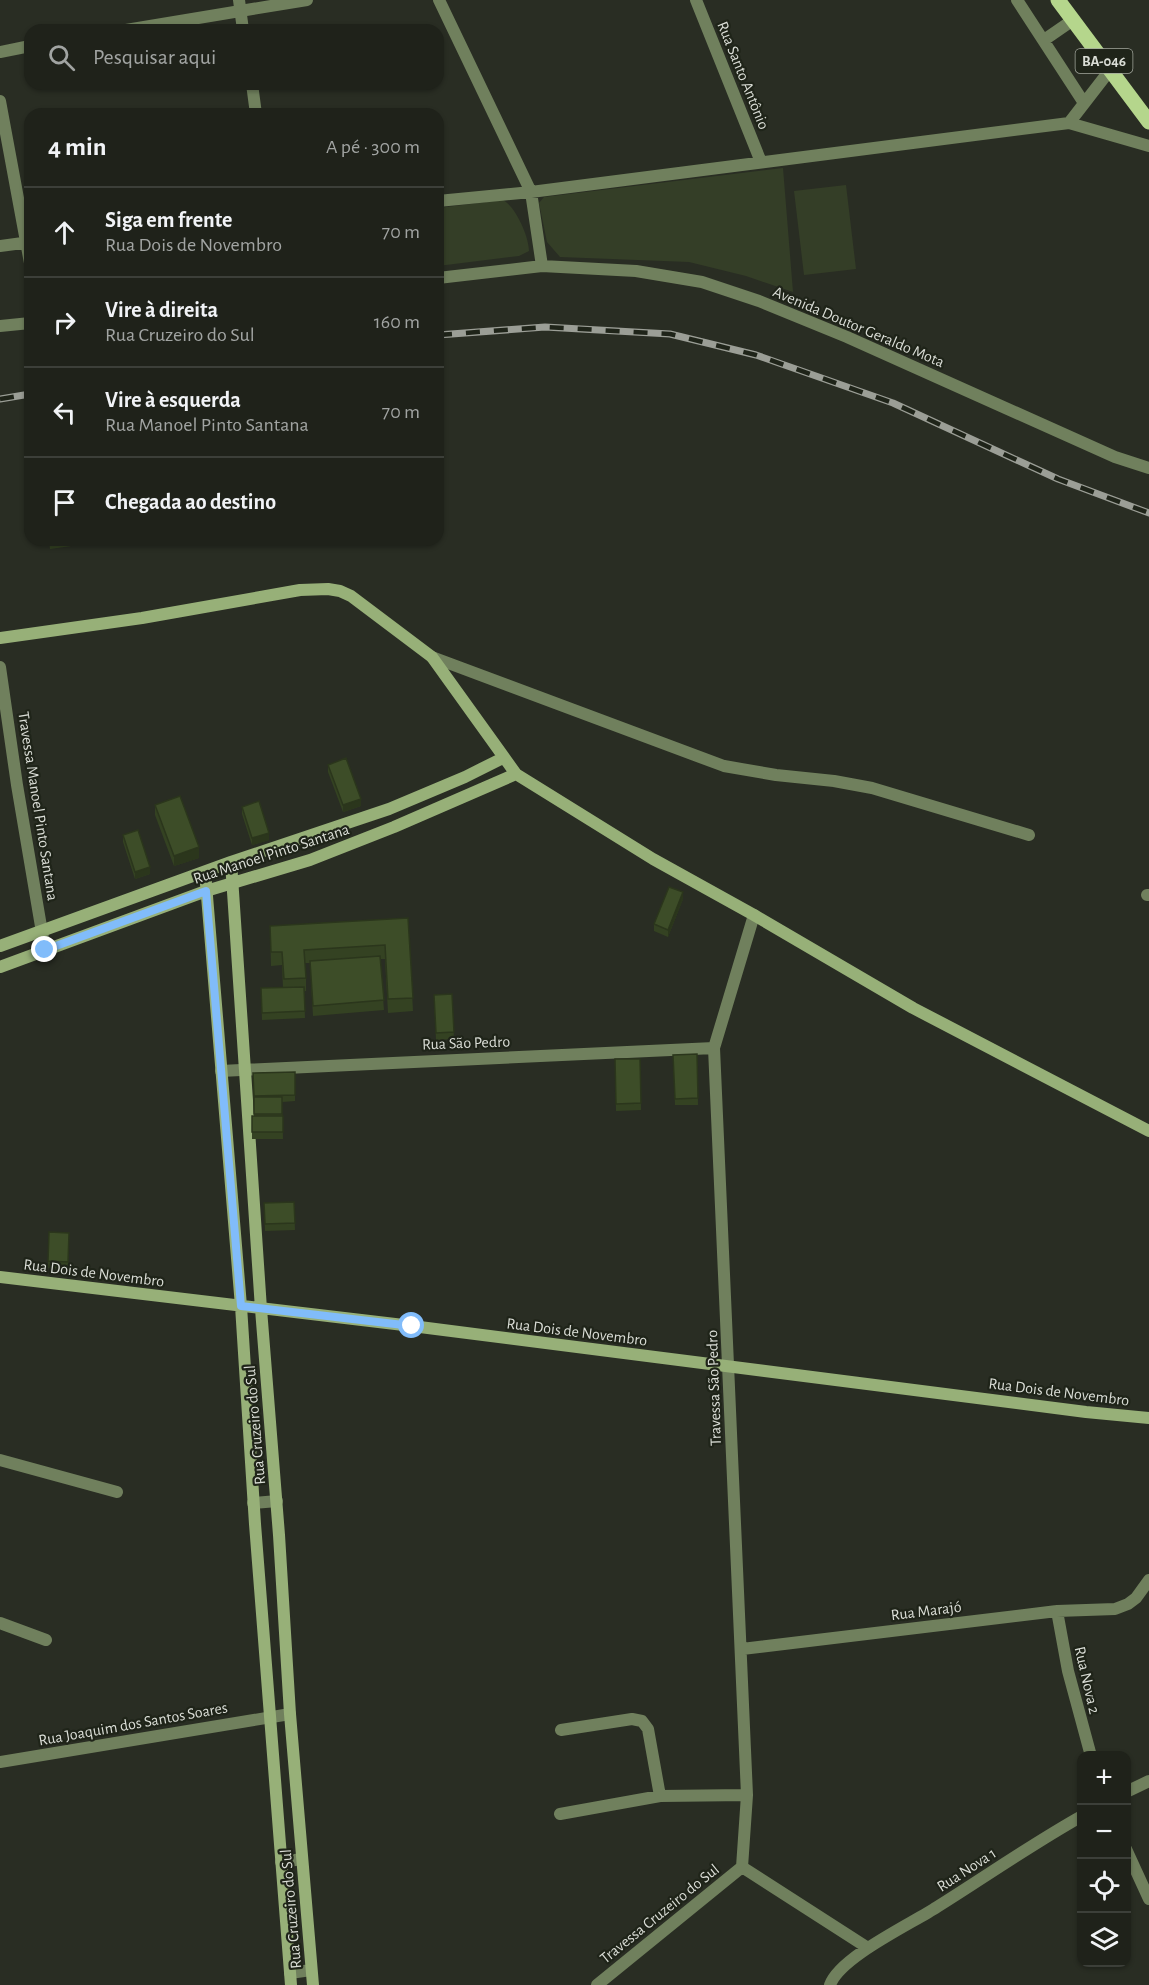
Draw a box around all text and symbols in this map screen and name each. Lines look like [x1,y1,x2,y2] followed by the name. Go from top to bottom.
[714,19,772,132] street label: Rua Santo Antônio
[24,24,444,90] search box
[45,41,78,74] icon: search
[93,46,216,68] text: Pesquisar aqui
[1076,49,1132,73] road number: BA-046
[48,134,107,160] text: 4 min
[326,137,420,157] text: A pé · 300 m
[105,209,232,231] text: Siga em frente
[48,216,81,249] icon: ahead
[382,222,420,242] text: 70 m
[105,235,282,255] text: Rua Dois de Novembro
[771,284,947,370] street label: Avenida Doutor Geraldo Mota
[105,299,218,321] text: Vire à direita
[48,306,81,339] icon: right
[374,312,420,332] text: 160 m
[105,325,255,345] text: Rua Cruzeiro do Sul
[105,389,241,411] text: Vire à esquerda
[48,396,81,429] icon: left
[382,402,420,422] text: 70 m
[105,415,309,435] text: Rua Manoel Pinto Santana
[48,486,81,519] icon: arrive
[105,491,276,513] text: Chegada ao destino
[15,711,61,902] street label: Travessa Manoel Pinto Santana
[191,821,351,887] street label: Rua Manoel Pinto Santana
[31,936,57,962] route end
[422,1033,511,1053] street label: Rua São Pedro
[23,1256,165,1290] street label: Rua Dois de Novembro
[398,1312,424,1338] route start
[506,1315,648,1349] street label: Rua Dois de Novembro
[704,1329,724,1446] street label: Travessa São Pedro
[242,1365,268,1485] street label: Rua Cruzeiro do Sul
[988,1375,1130,1409] street label: Rua Dois de Novembro
[890,1599,963,1624] street label: Rua Marajó
[1071,1645,1103,1716] street label: Rua Nova 2
[37,1699,229,1749] street label: Rua Joaquim dos Santos Soares
[1077,1751,1131,1967] map controls
[1077,1751,1131,1805] button: +
[1077,1805,1131,1859] button: −
[934,1845,999,1895] street label: Rua Nova 1
[278,1849,304,1969] street label: Rua Cruzeiro do Sul
[1077,1859,1131,1913] button: locate
[597,1861,722,1967] street label: Travessa Cruzeiro do Sul
[1077,1913,1131,1967] button: layers

